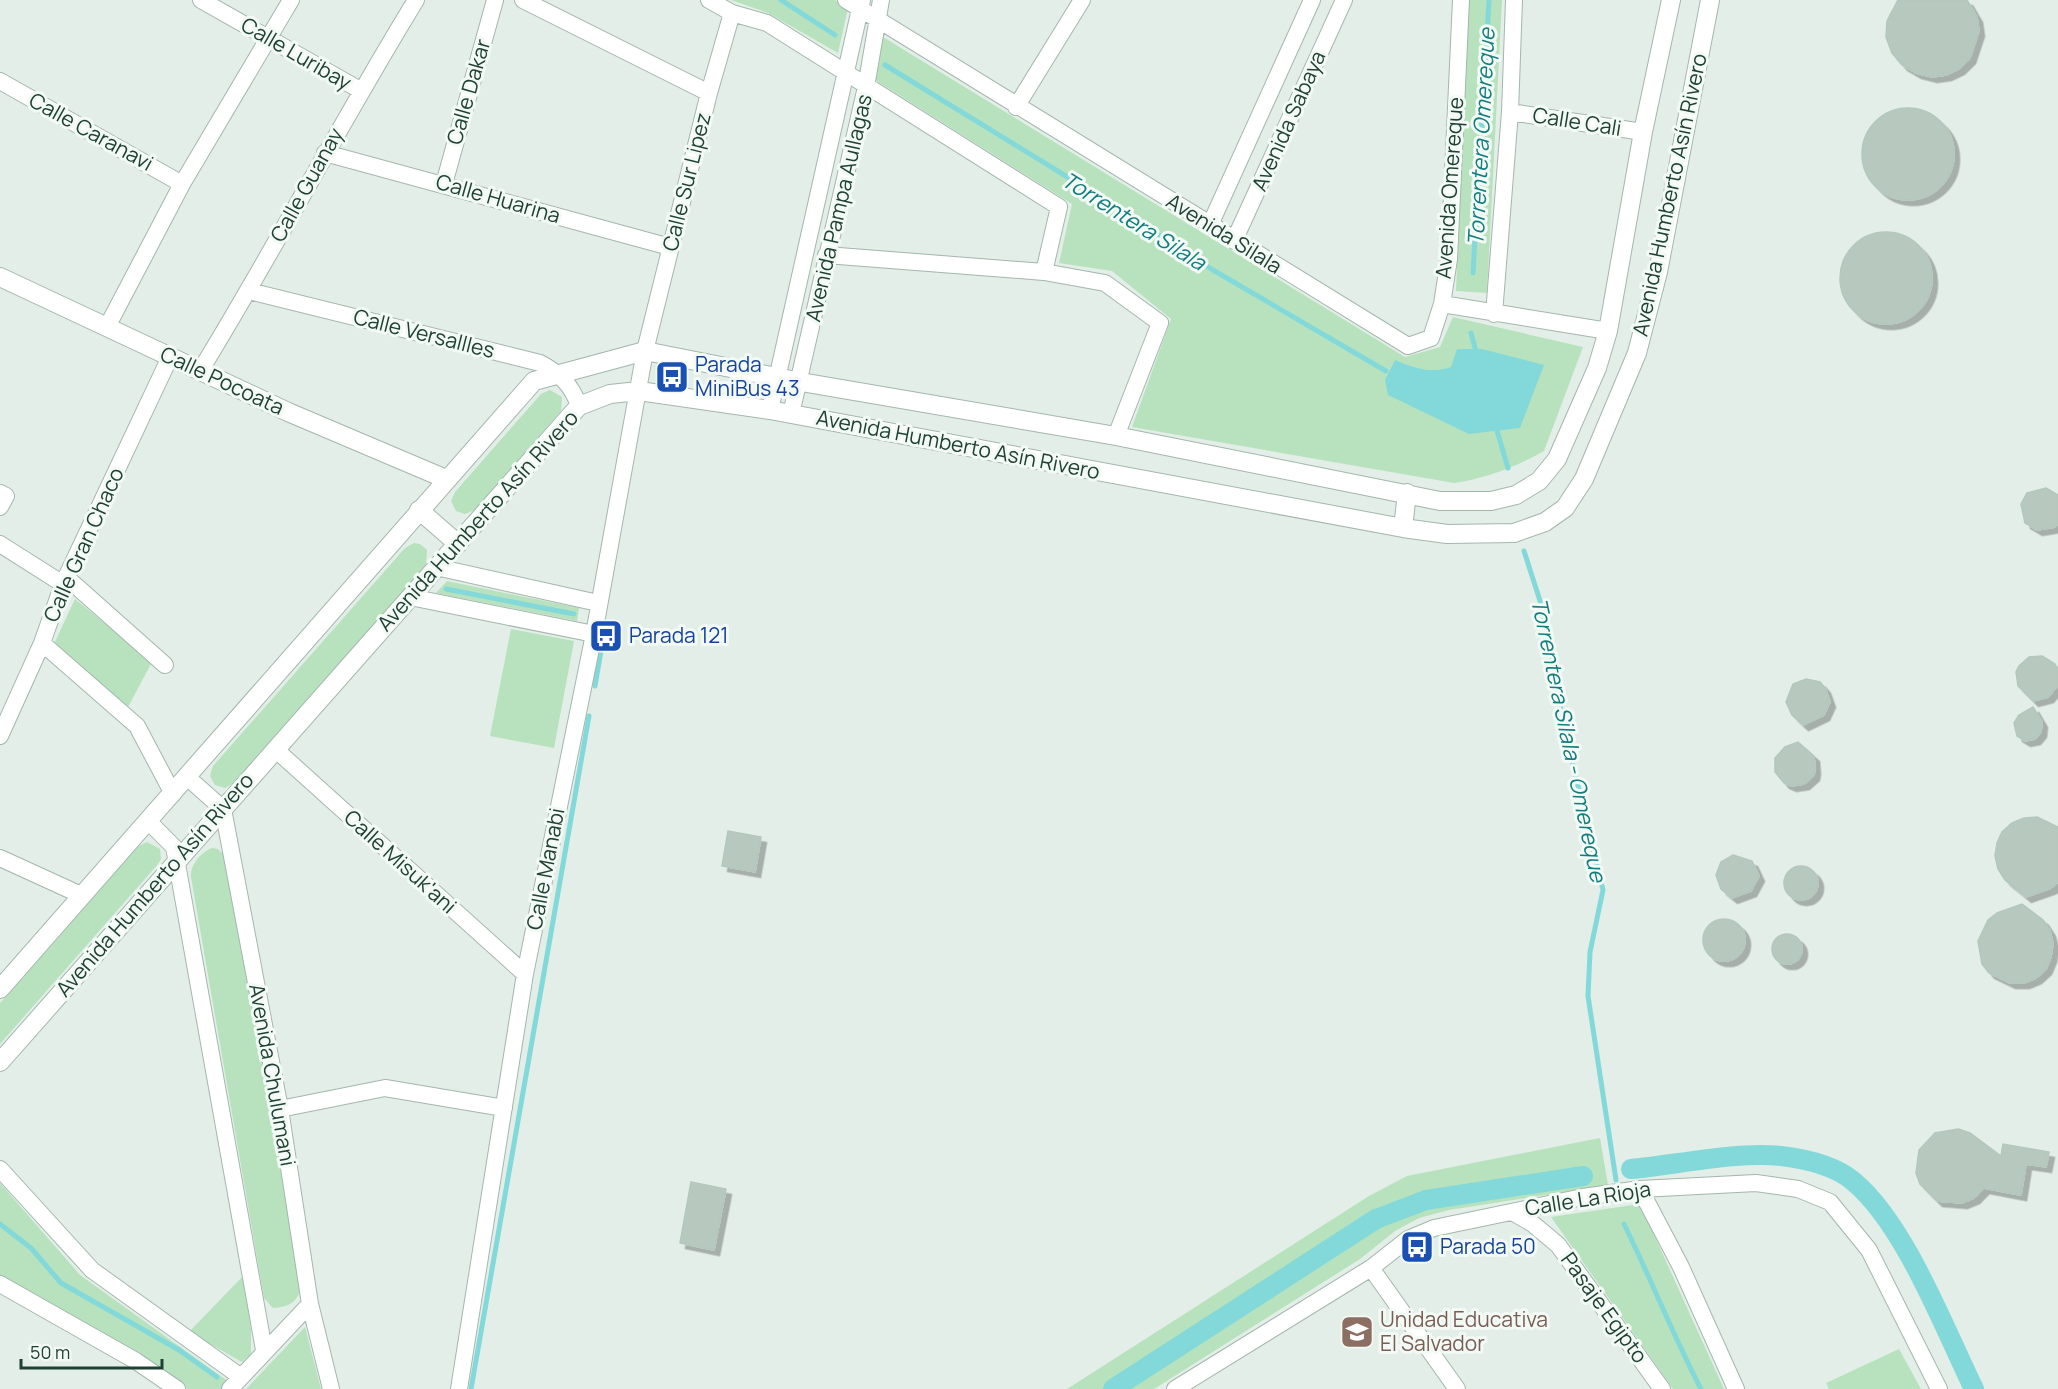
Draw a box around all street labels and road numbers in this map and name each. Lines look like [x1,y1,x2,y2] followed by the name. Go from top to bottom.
[236,10,357,96] street label: Calle Luribay
[440,35,497,148] street label: Calle Dakar
[1245,46,1332,195] street label: Avenida Sabaya
[1625,51,1713,339] street label: Avenida Humberto Asín Rivero
[24,85,159,177] street label: Calle Caranavi
[798,91,878,324] street label: Avenida Pampa Aullagas
[1429,96,1469,280] street label: Avenida Omereque
[1531,100,1624,142] street label: Calle Cali
[655,110,717,254] street label: Calle Sur Lipez
[263,122,349,247] street label: Calle Guanay
[433,167,564,229] street label: Calle Huarina
[1161,186,1288,280] street label: Avenida Silala
[351,302,498,364] street label: Calle Versallles
[156,339,289,421] street label: Calle Pocoata
[814,403,1102,485] street label: Avenida Humberto Asín Rivero
[370,404,584,637] street label: Avenida Humberto Asín Rivero
[37,463,130,626] street label: Calle Gran Chaco
[49,766,259,1002] street label: Avenida Humberto Asín Rivero
[338,803,463,919] street label: Calle Misuk'ani
[519,805,571,932] street label: Calle Manabi
[243,982,303,1168] street label: Avenida Chulumani
[1523,1174,1653,1222] street label: Calle La Rioja
[1555,1246,1654,1368] street label: Pasaje Egipto

